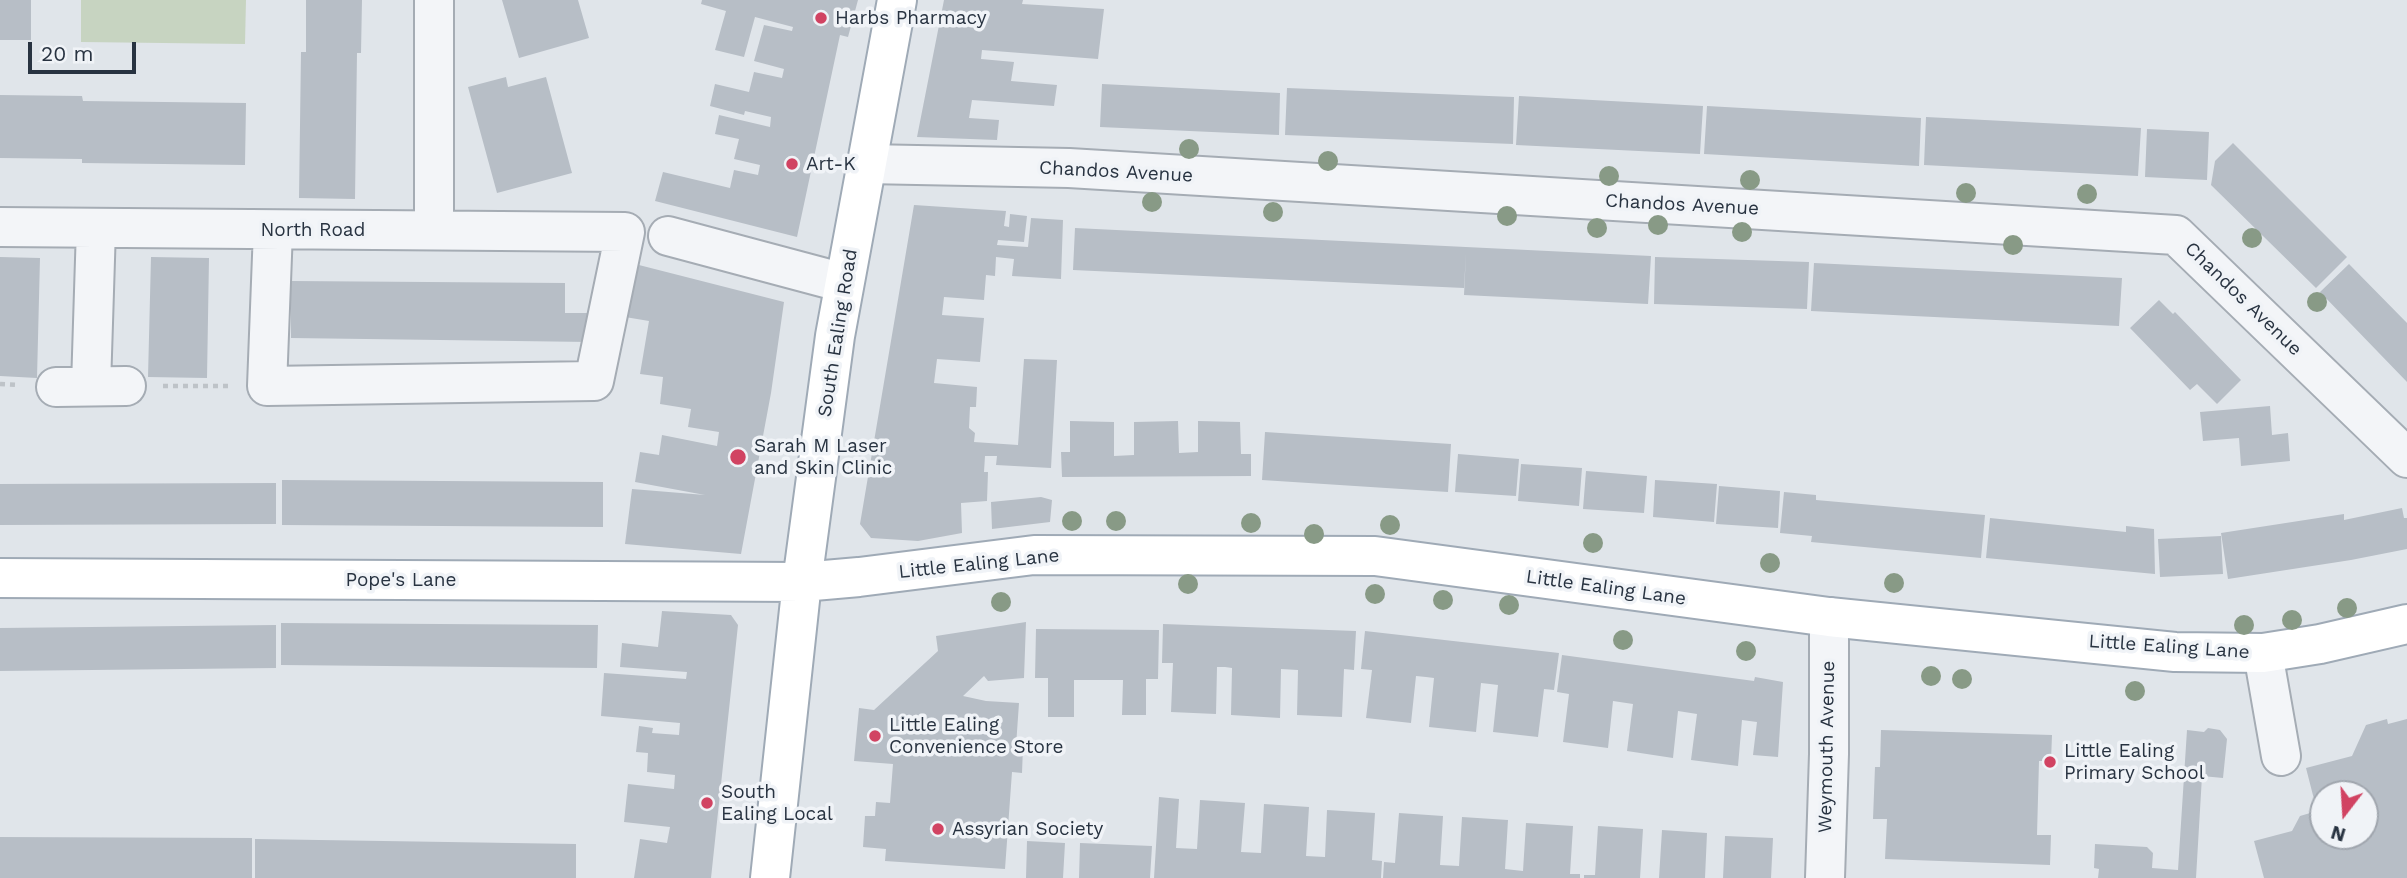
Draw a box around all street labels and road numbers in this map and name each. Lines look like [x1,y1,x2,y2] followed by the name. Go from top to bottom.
[1038,157,1194,187] street label: Chandos Avenue
[1604,190,1760,220] street label: Chandos Avenue
[261,219,365,241] street label: North Road
[2180,237,2306,361] street label: Chandos Avenue
[813,247,863,419] street label: South Ealing Road
[898,544,1060,584] street label: Little Ealing Lane
[1525,565,1687,611] street label: Little Ealing Lane
[346,569,456,591] street label: Pope's Lane
[2088,630,2250,664] street label: Little Ealing Lane
[1814,661,1840,833] street label: Weymouth Avenue

